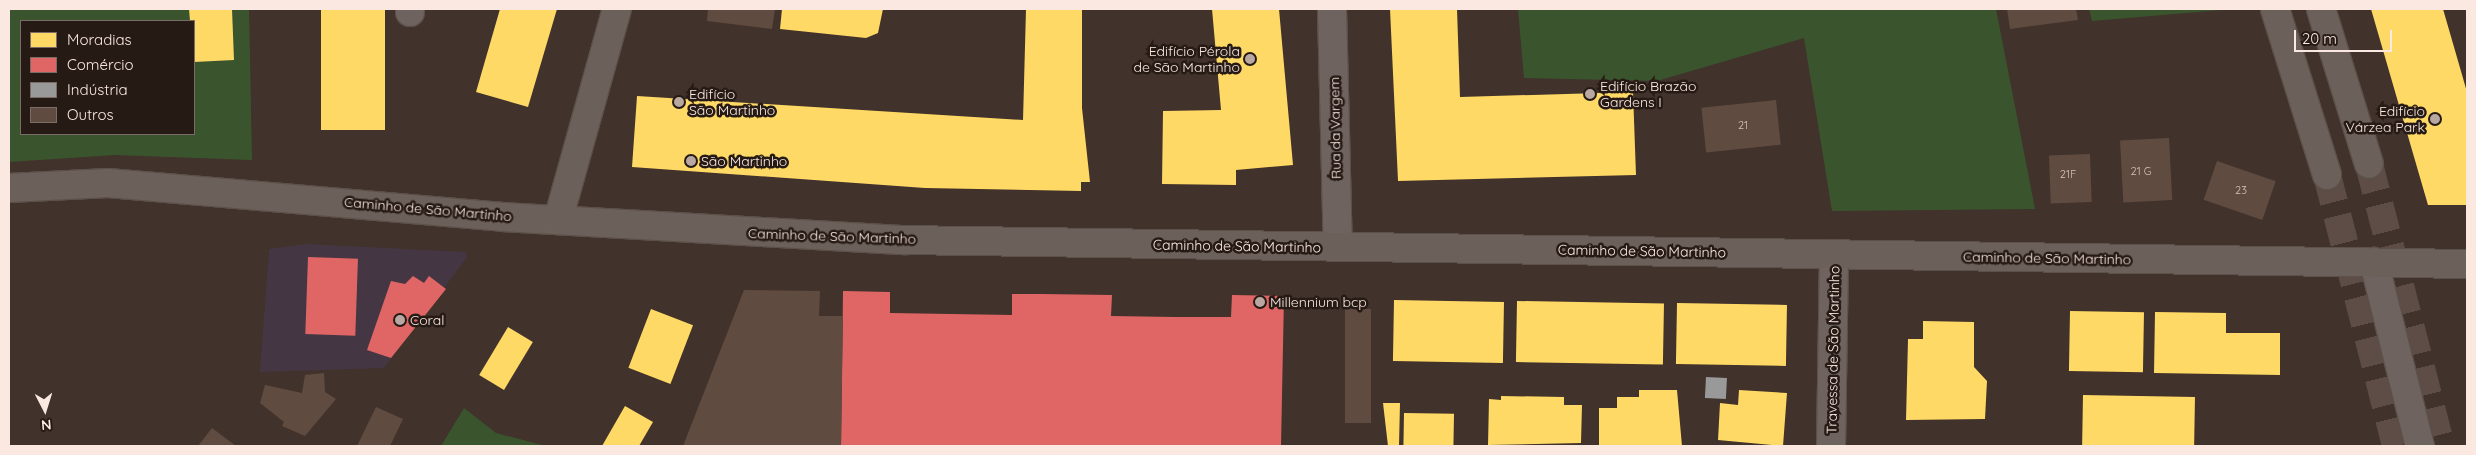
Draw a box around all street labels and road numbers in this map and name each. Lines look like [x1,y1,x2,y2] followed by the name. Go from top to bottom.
[1326,77,1344,179] street label: Rua da Vargem
[343,193,513,225] street label: Caminho de São Martinho
[748,225,916,247] street label: Caminho de São Martinho
[1153,236,1321,256] street label: Caminho de São Martinho
[1558,241,1726,261] street label: Caminho de São Martinho
[1963,248,2131,268] street label: Caminho de São Martinho
[1823,266,1843,434] street label: Travessa de São Martinho

